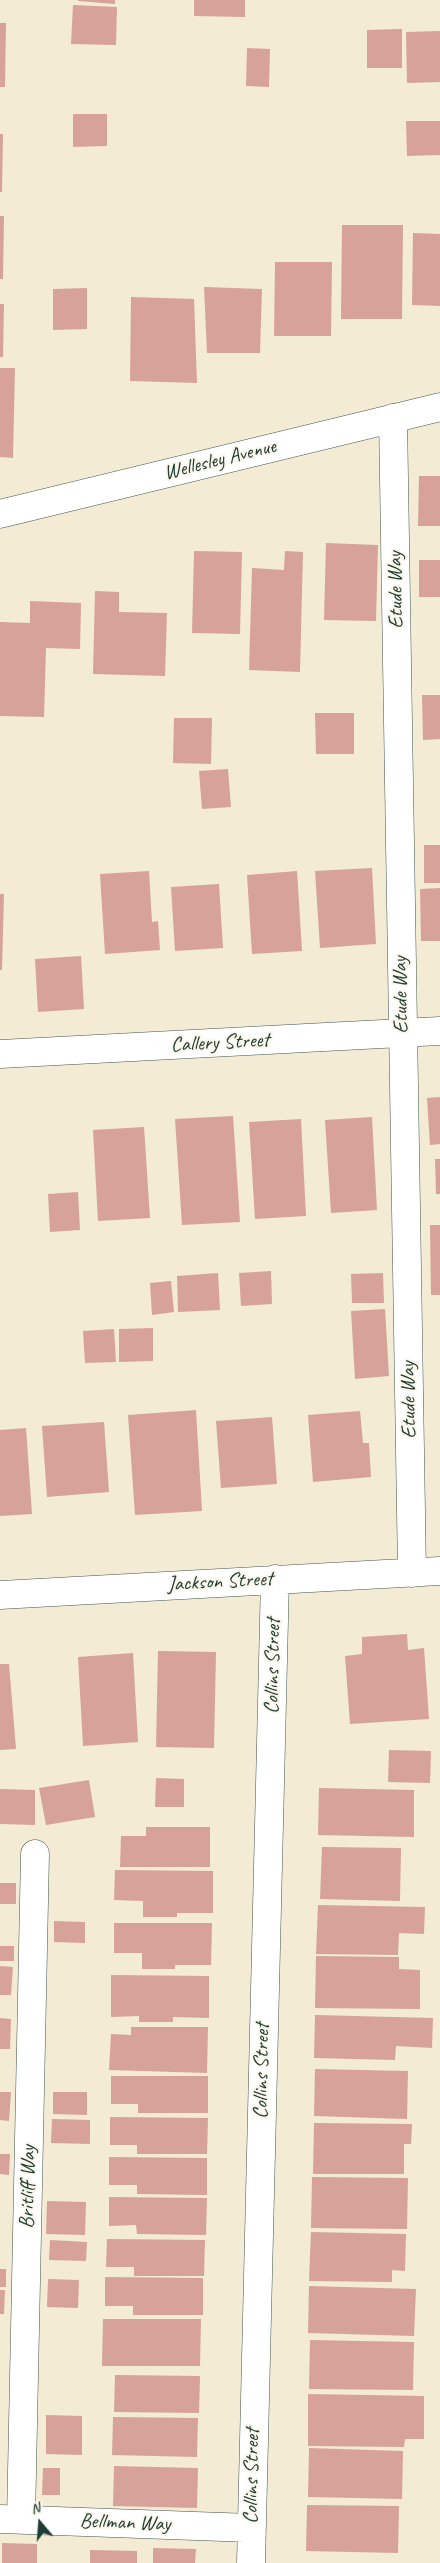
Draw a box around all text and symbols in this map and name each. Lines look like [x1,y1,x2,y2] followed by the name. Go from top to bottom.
[161,434,279,486] street label: Wellesley Avenue
[383,551,409,629] street label: Etude Way
[388,956,414,1034] street label: Etude Way
[170,1028,270,1058] street label: Callery Street
[396,1361,422,1439] street label: Etude Way
[167,1567,273,1597] street label: Jackson Street
[260,1618,286,1714] street label: Collins Street
[249,2023,275,2119] street label: Collins Street
[15,2145,41,2229] street label: Britliff Way
[239,2428,265,2524] street label: Collins Street
[15,2498,65,2548] north arrow
[28,2499,42,2518] text: N
[79,2509,171,2537] street label: Bellman Way

